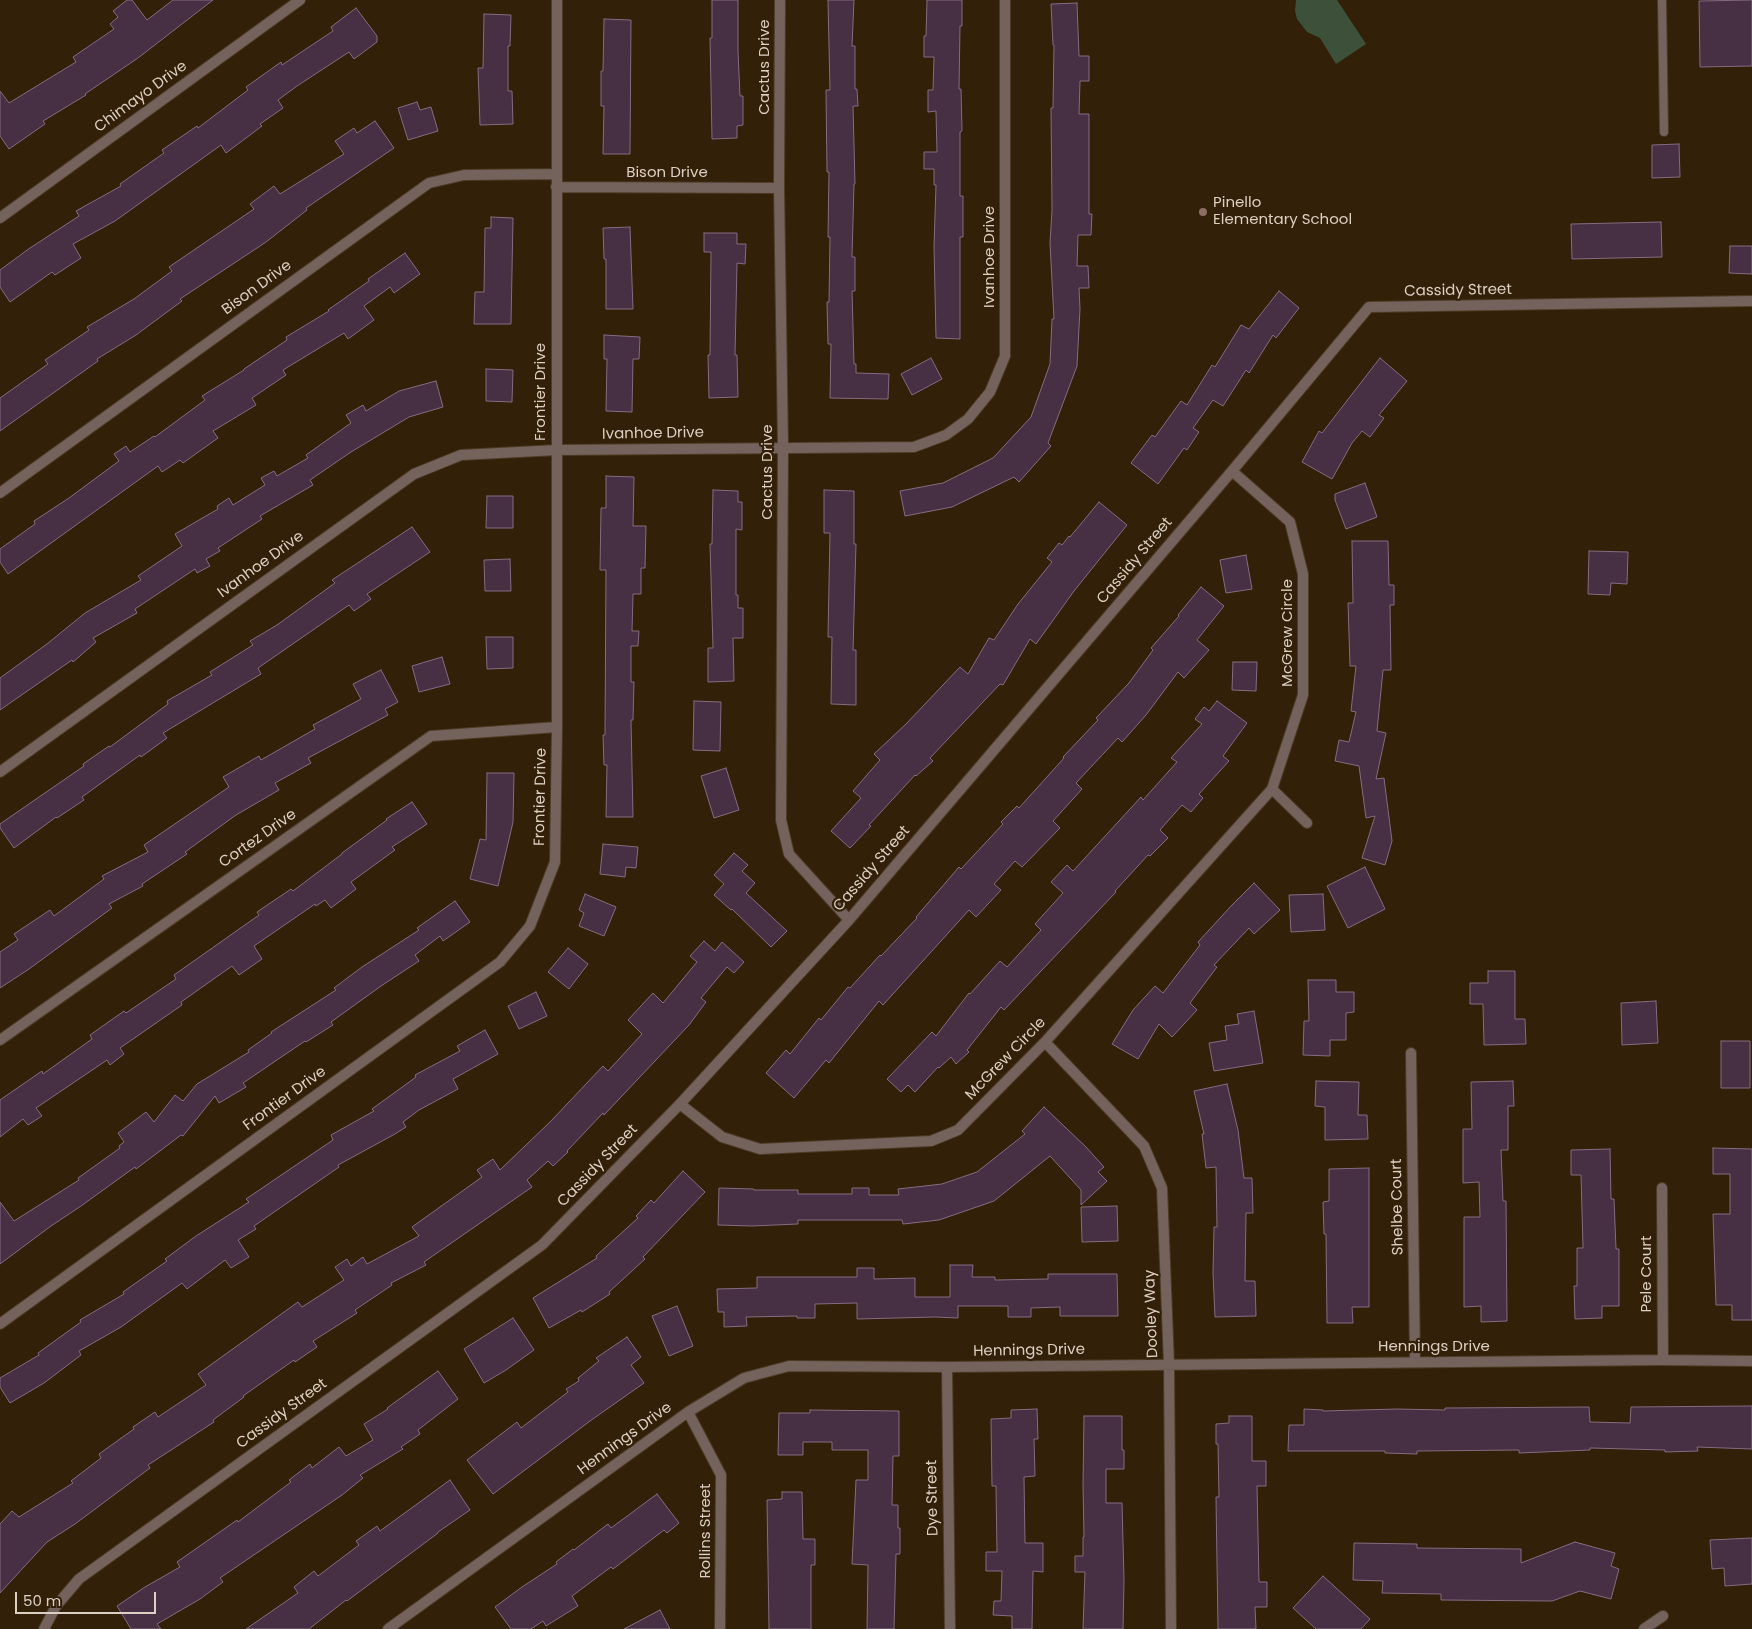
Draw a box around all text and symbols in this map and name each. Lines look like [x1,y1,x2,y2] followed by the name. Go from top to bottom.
[756,19,774,115] street label: Cactus Drive
[91,57,191,137] street label: Chimayo Drive
[626,164,708,182] street label: Bison Drive
[1213,194,1352,229] place label: Pinello Elementary School
[981,206,999,308] street label: Ivanhoe Drive
[1197,206,1209,218] marker: Pinello Elementary School
[219,257,295,319] street label: Bison Drive
[1404,281,1512,301] street label: Cassidy Street
[532,343,550,441] street label: Frontier Drive
[602,424,704,444] street label: Ivanhoe Drive
[759,424,777,520] street label: Cactus Drive
[1094,514,1176,608] street label: Cassidy Street
[214,528,308,602] street label: Ivanhoe Drive
[1279,579,1297,687] street label: McGrew Circle
[531,748,551,846] street label: Frontier Drive
[216,806,300,872] street label: Cortez Drive
[830,822,914,916] street label: Cassidy Street
[962,1014,1050,1104] street label: McGrew Circle
[240,1063,330,1135] street label: Frontier Drive
[554,1121,642,1211] street label: Cassidy Street
[1388,1159,1408,1255] street label: Shelbe Court
[1638,1236,1656,1312] street label: Pele Court
[1141,1269,1163,1359] street label: Dooley Way
[1378,1338,1490,1356] street label: Hennings Drive
[973,1341,1085,1361] street label: Hennings Drive
[233,1375,331,1453] street label: Cassidy Street
[575,1399,675,1479] street label: Hennings Drive
[923,1460,943,1536] street label: Dye Street
[697,1483,715,1579] street label: Rollins Street
[18,1582,159,1614] scale bar
[23,1590,61,1611] text: 50 m

